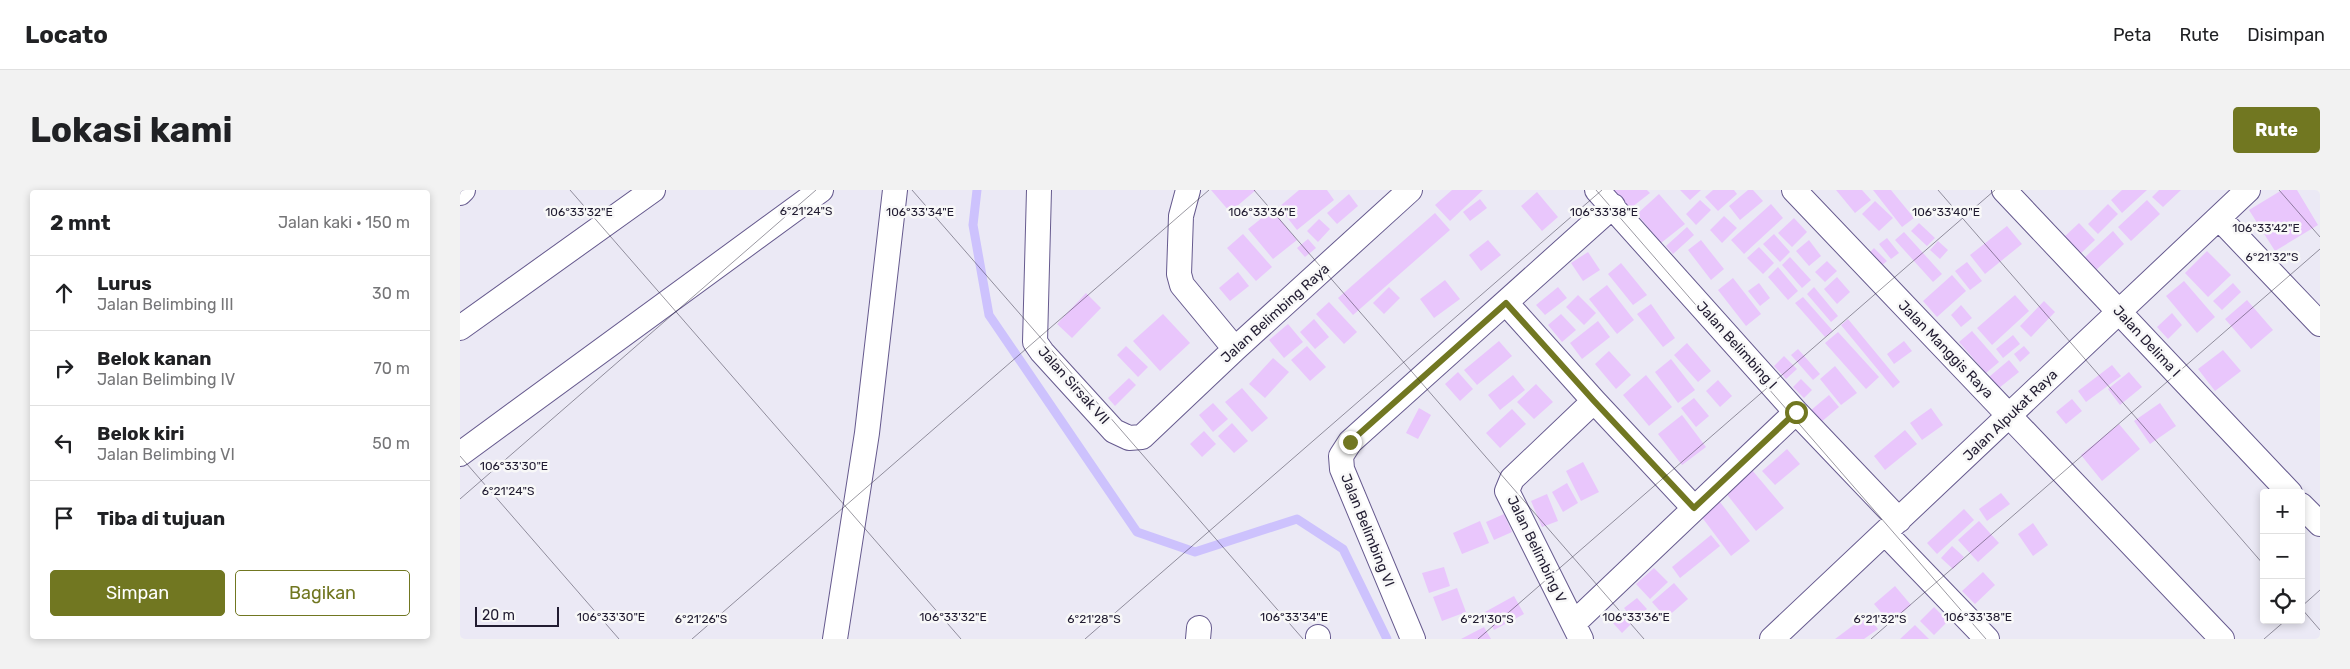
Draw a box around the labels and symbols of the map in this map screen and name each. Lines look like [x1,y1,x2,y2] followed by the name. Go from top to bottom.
[780,204,832,218] text: 6°21'24"S
[545,205,613,219] text: 106°33'32"E
[886,205,954,219] text: 106°33'34"E
[1228,205,1296,219] text: 106°33'36"E
[1570,205,1638,219] text: 106°33'38"E
[1912,205,1980,219] text: 106°33'40"E
[2232,221,2300,235] text: 106°33'42"E
[2246,250,2298,264] text: 6°21'32"S
[1218,260,1333,367] street label: Jalan Belimbing Raya
[1895,297,1997,402] street label: Jalan Manggis Raya
[1693,298,1780,393] street label: Jalan Belimbing I
[2109,302,2184,381] street label: Jalan Delima I
[1034,343,1113,428] street label: Jalan Sirsak VII
[1960,366,2061,465] street label: Jalan Alpukat Raya
[1785,401,1808,424] route start
[1339,431,1362,454] route end
[480,459,548,473] text: 106°33'30"E
[1337,471,1398,589] street label: Jalan Belimbing VI
[482,484,534,498] text: 6°21'24"S
[1503,493,1570,605] street label: Jalan Belimbing V
[475,604,559,627] scale bar
[577,610,645,624] text: 106°33'30"E
[919,610,987,624] text: 106°33'32"E
[1260,610,1328,624] text: 106°33'34"E
[1602,610,1670,624] text: 106°33'36"E
[1944,610,2012,624] text: 106°33'38"E
[675,612,727,626] text: 6°21'26"S
[1067,612,1121,626] text: 6°21'28"S
[1460,612,1514,626] text: 6°21'30"S
[1854,612,1906,626] text: 6°21'32"S

